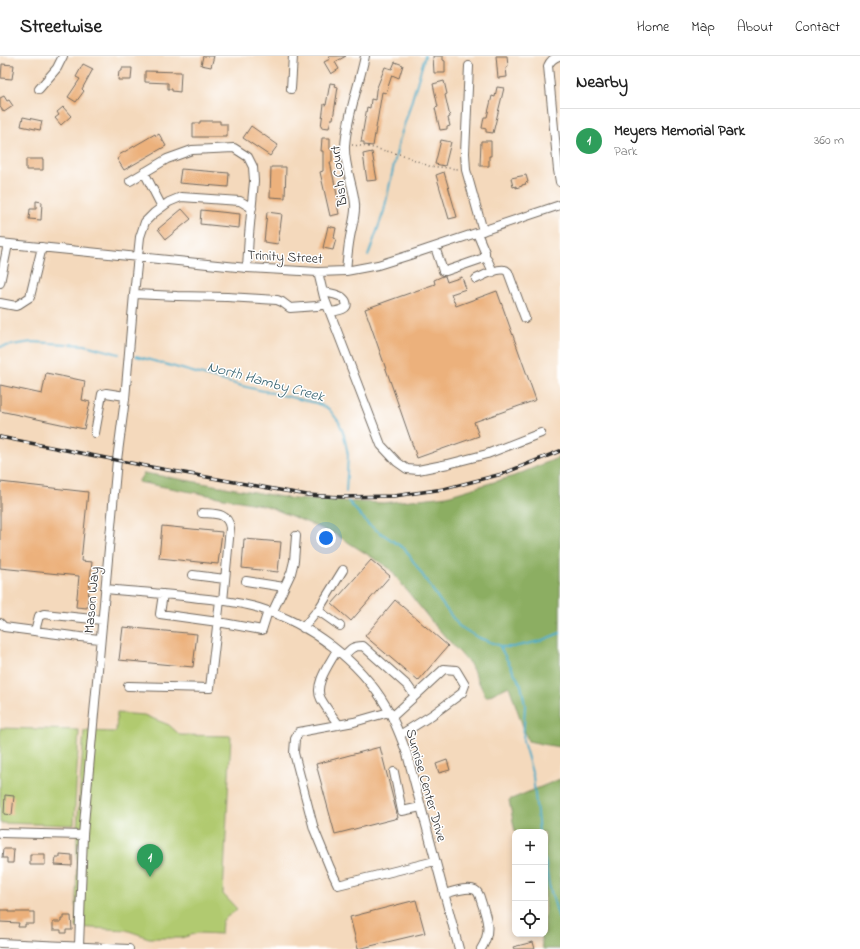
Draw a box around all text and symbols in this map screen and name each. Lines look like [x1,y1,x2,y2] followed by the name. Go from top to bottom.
[20,14,102,41] text: Streetwise
[637,17,669,38] text: Home
[691,17,715,38] text: Map
[737,17,773,38] text: About
[795,17,840,38] text: Contact
[576,70,628,95] text: Nearby
[614,120,745,142] text: Meyers Memorial Park
[587,131,591,150] text: 1
[814,131,844,150] text: 360 m
[614,142,638,161] text: Park
[325,144,354,208] street label: Bish Court
[247,245,323,271] street label: Trinity Street
[205,356,328,409] water label: North Hamby Creek
[316,528,336,548] your location
[79,566,107,635] street label: Mason Way
[399,727,452,845] street label: Sunrise Center Drive
[512,829,548,937] map controls
[512,829,548,865] button: +
[137,844,163,877] pin: 1
[512,865,548,901] button: −
[512,901,548,937] button: locate

